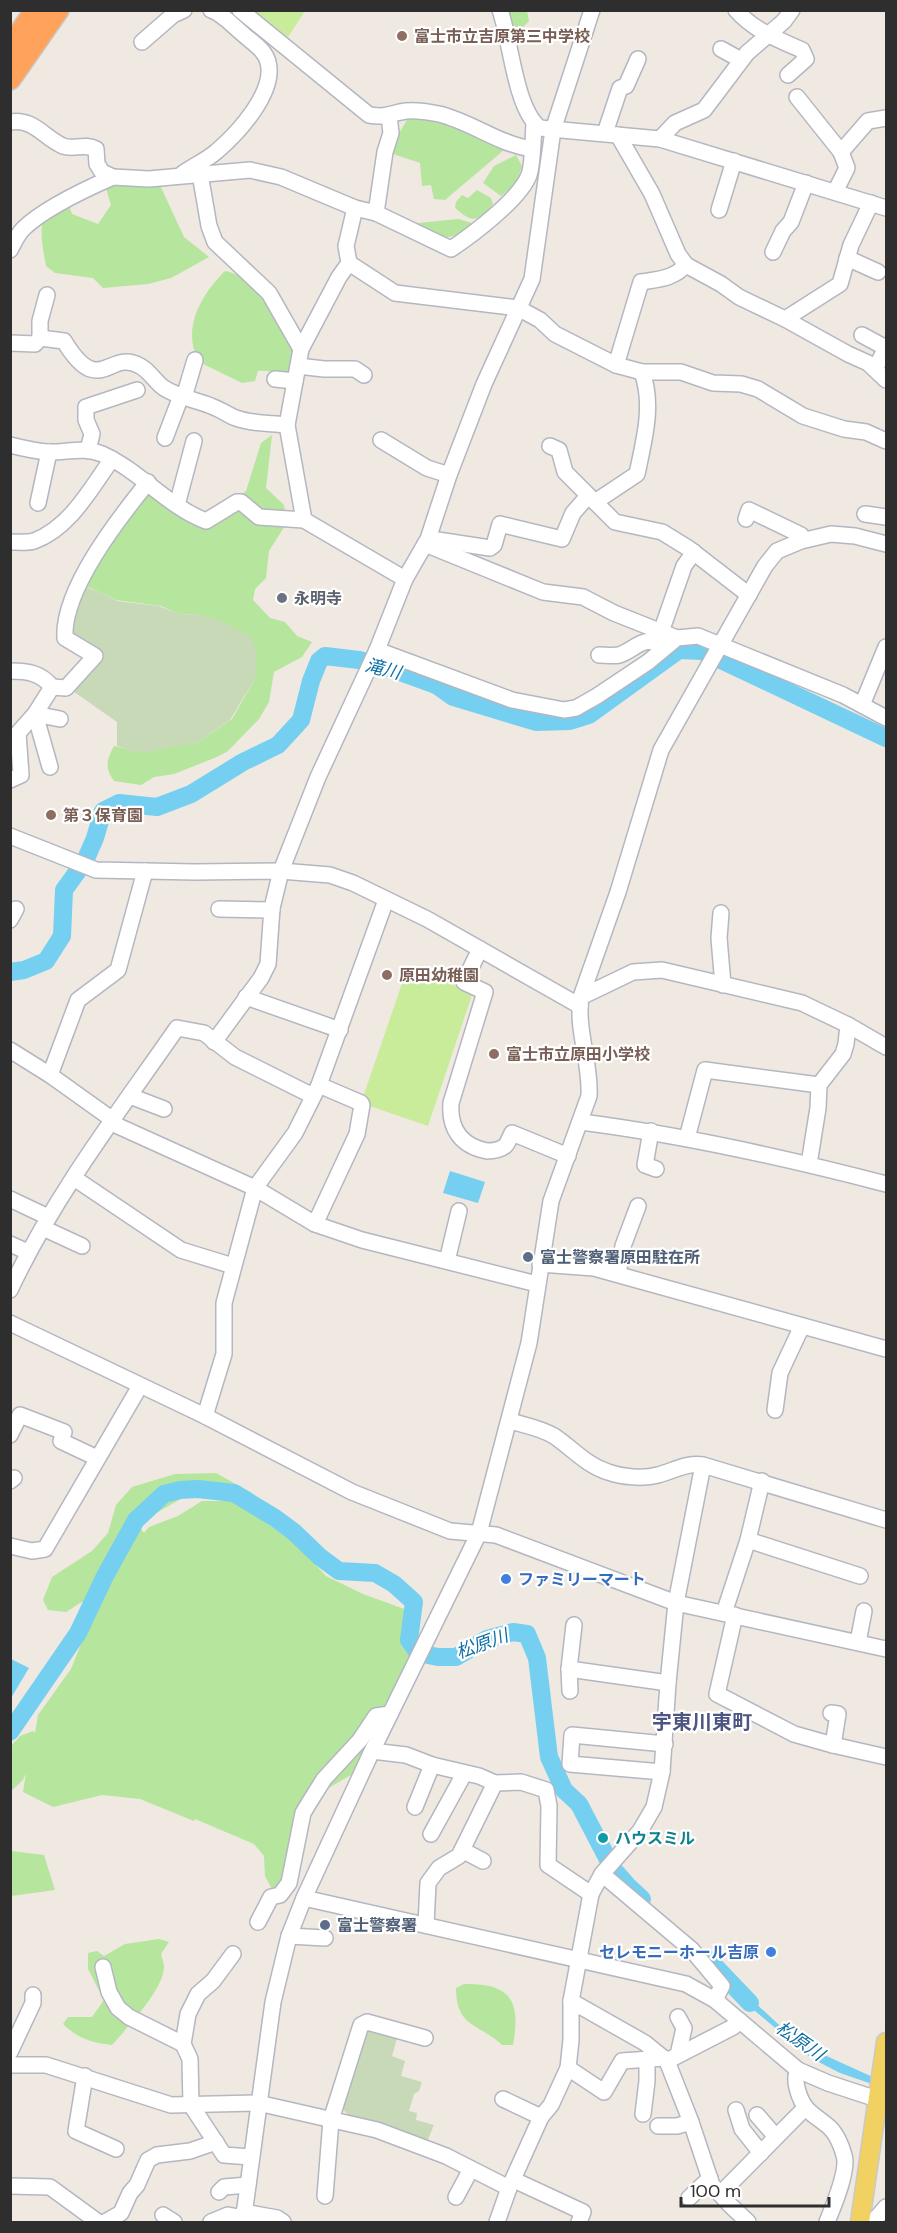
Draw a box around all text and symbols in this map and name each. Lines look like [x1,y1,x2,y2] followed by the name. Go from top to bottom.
[414,26,590,47] place label: 富士市立吉原第三中学校
[395,29,409,43] marker: 富士市立吉原第三中学校
[294,588,342,609] place label: 永明寺
[275,591,289,605] marker: 永明寺
[363,653,405,685] water label: 滝川
[63,805,143,826] place label: 第３保育園
[44,808,58,822] marker: 第３保育園
[399,965,479,986] place label: 原田幼稚園
[380,968,394,982] marker: 原田幼稚園
[506,1044,650,1065] place label: 富士市立原田小学校
[487,1047,501,1061] marker: 富士市立原田小学校
[540,1247,700,1268] place label: 富士警察署原田駐在所
[521,1250,535,1264] marker: 富士警察署原田駐在所
[518,1569,646,1590] place label: ファミリーマート
[499,1572,513,1586] marker: ファミリーマート
[453,1623,513,1665] water label: 松原川
[652,1709,752,1735] district label: 宇東川東町
[615,1828,695,1849] place label: ハウスミル
[596,1831,610,1845] marker: ハウスミル
[337,1915,417,1936] place label: 富士警察署
[318,1918,332,1932] marker: 富士警察署
[599,1942,759,1963] place label: セレモニーホール吉原
[764,1945,778,1959] marker: セレモニーホール吉原
[771,2016,831,2067] water label: 松原川
[681,2170,830,2208] scale bar
[690,2179,741,2203] text: 100 m

